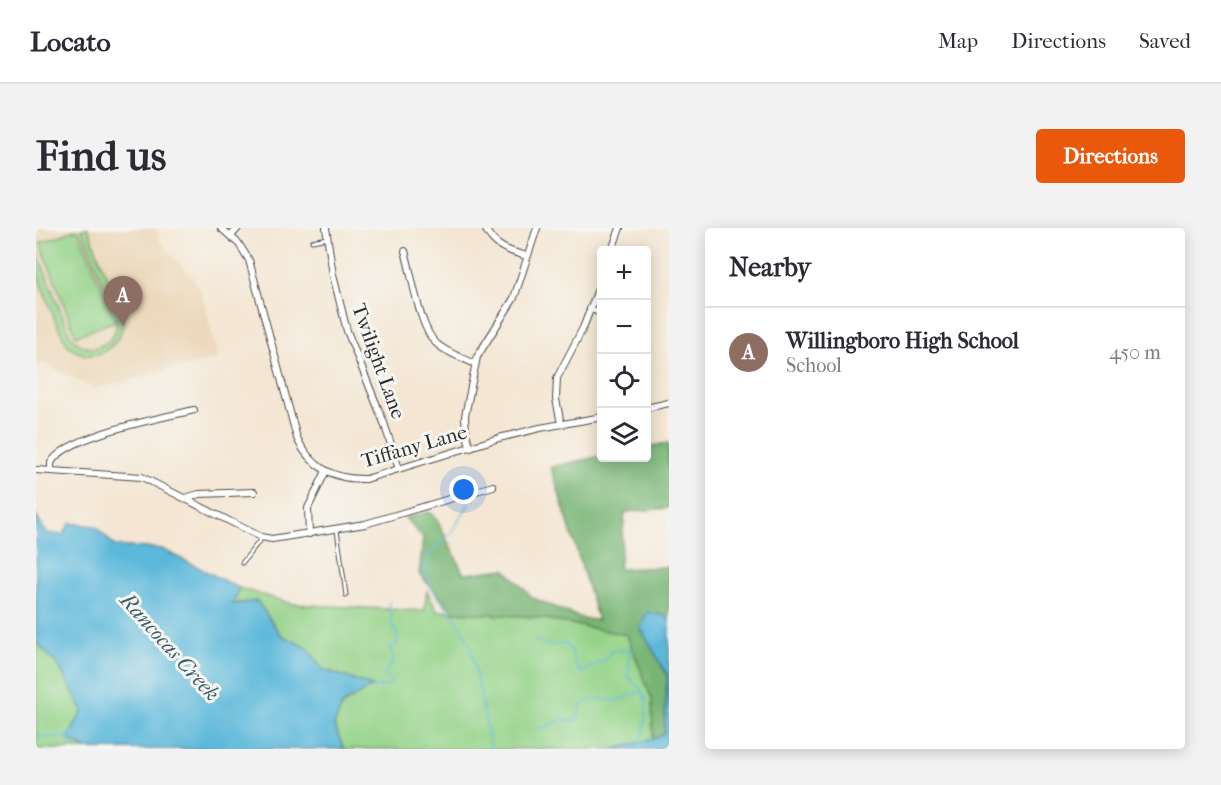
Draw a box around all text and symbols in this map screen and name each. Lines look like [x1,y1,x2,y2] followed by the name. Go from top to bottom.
[30,25,111,58] text: Locato
[938,29,978,53] text: Map
[1011,29,1106,53] text: Directions
[1139,29,1191,53] text: Saved
[1036,129,1185,183] button: Directions
[36,132,166,181] text: Find us
[597,246,651,462] map controls
[597,246,651,300] button: +
[729,252,811,283] text: Nearby
[104,276,142,326] pin: A
[347,300,410,422] street label: Twilight Lane
[597,300,651,354] button: −
[786,328,1019,354] text: Willingboro High School
[742,341,755,364] text: A
[1109,341,1161,364] text: 450 m
[597,354,651,408] button: locate
[786,354,842,377] text: School
[597,408,651,462] button: layers
[359,420,470,473] street label: Tiffany Lane
[449,475,478,504] your location
[114,587,224,706] water label: Rancocas Creek

